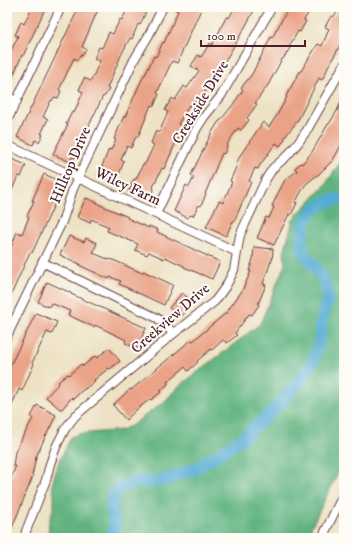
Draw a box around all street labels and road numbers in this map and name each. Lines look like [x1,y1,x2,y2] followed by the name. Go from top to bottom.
[168,57,233,148] street label: Creekside Drive
[46,124,95,206] street label: Hilltop Drive
[91,163,164,210] street label: Wiley Farm
[127,279,214,358] street label: Creekview Drive

